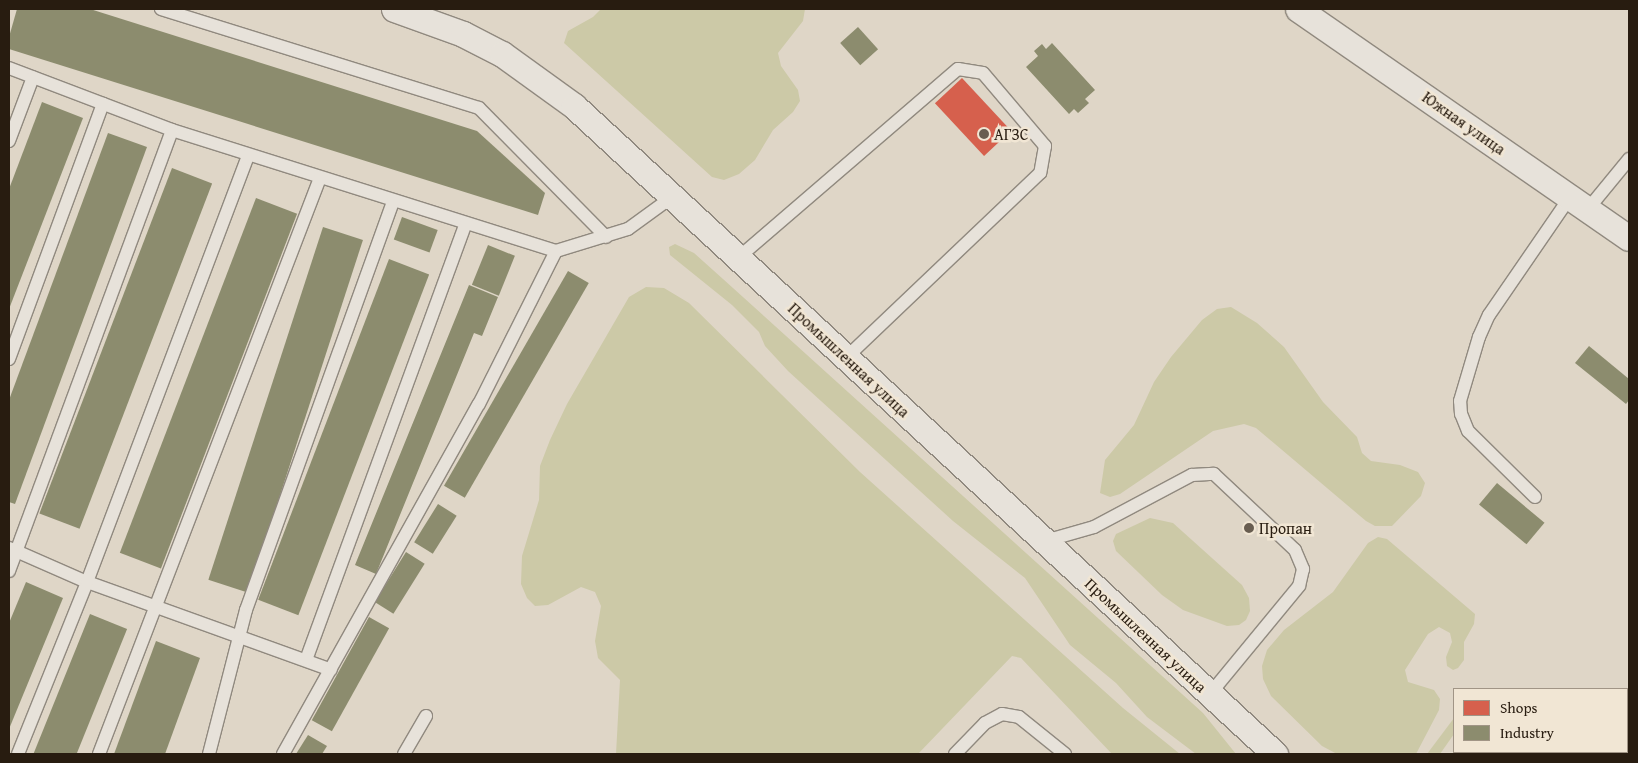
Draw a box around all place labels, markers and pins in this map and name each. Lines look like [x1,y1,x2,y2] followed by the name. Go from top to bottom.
[994,124,1028,144] place label: АГЗС
[978,128,990,140] marker: АГЗС
[1259,518,1312,538] place label: Пропан
[1243,522,1255,534] marker: Пропан

